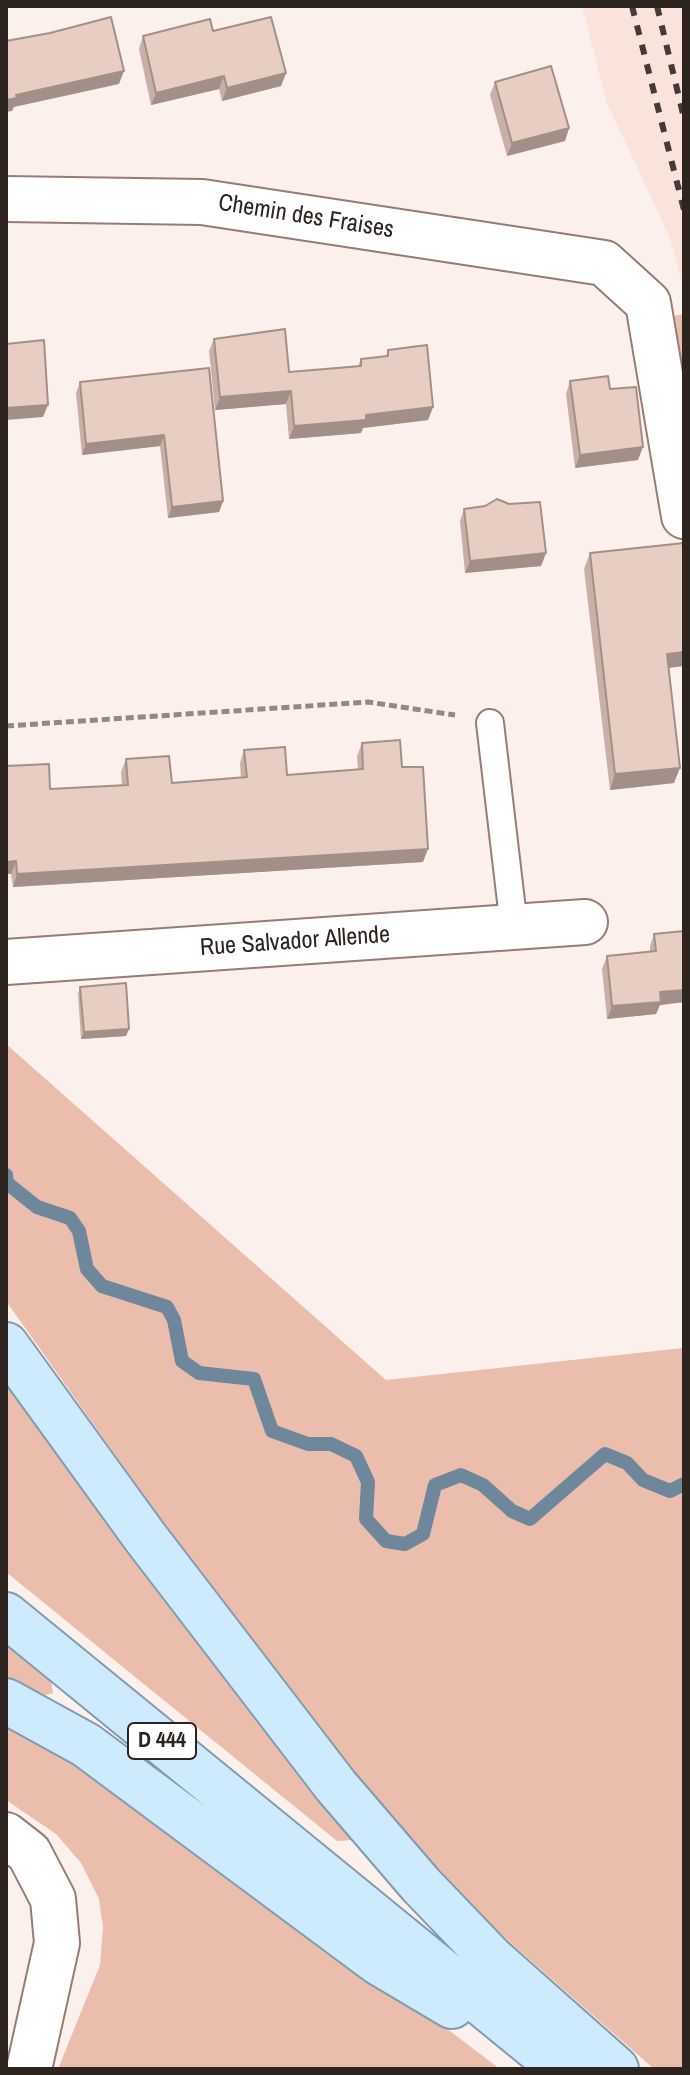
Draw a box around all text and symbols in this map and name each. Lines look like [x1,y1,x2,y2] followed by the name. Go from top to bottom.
[216,189,396,245] street label: Chemin des Fraises
[199,921,391,963] street label: Rue Salvador Allende
[128,1723,196,1759] road number: D 444

